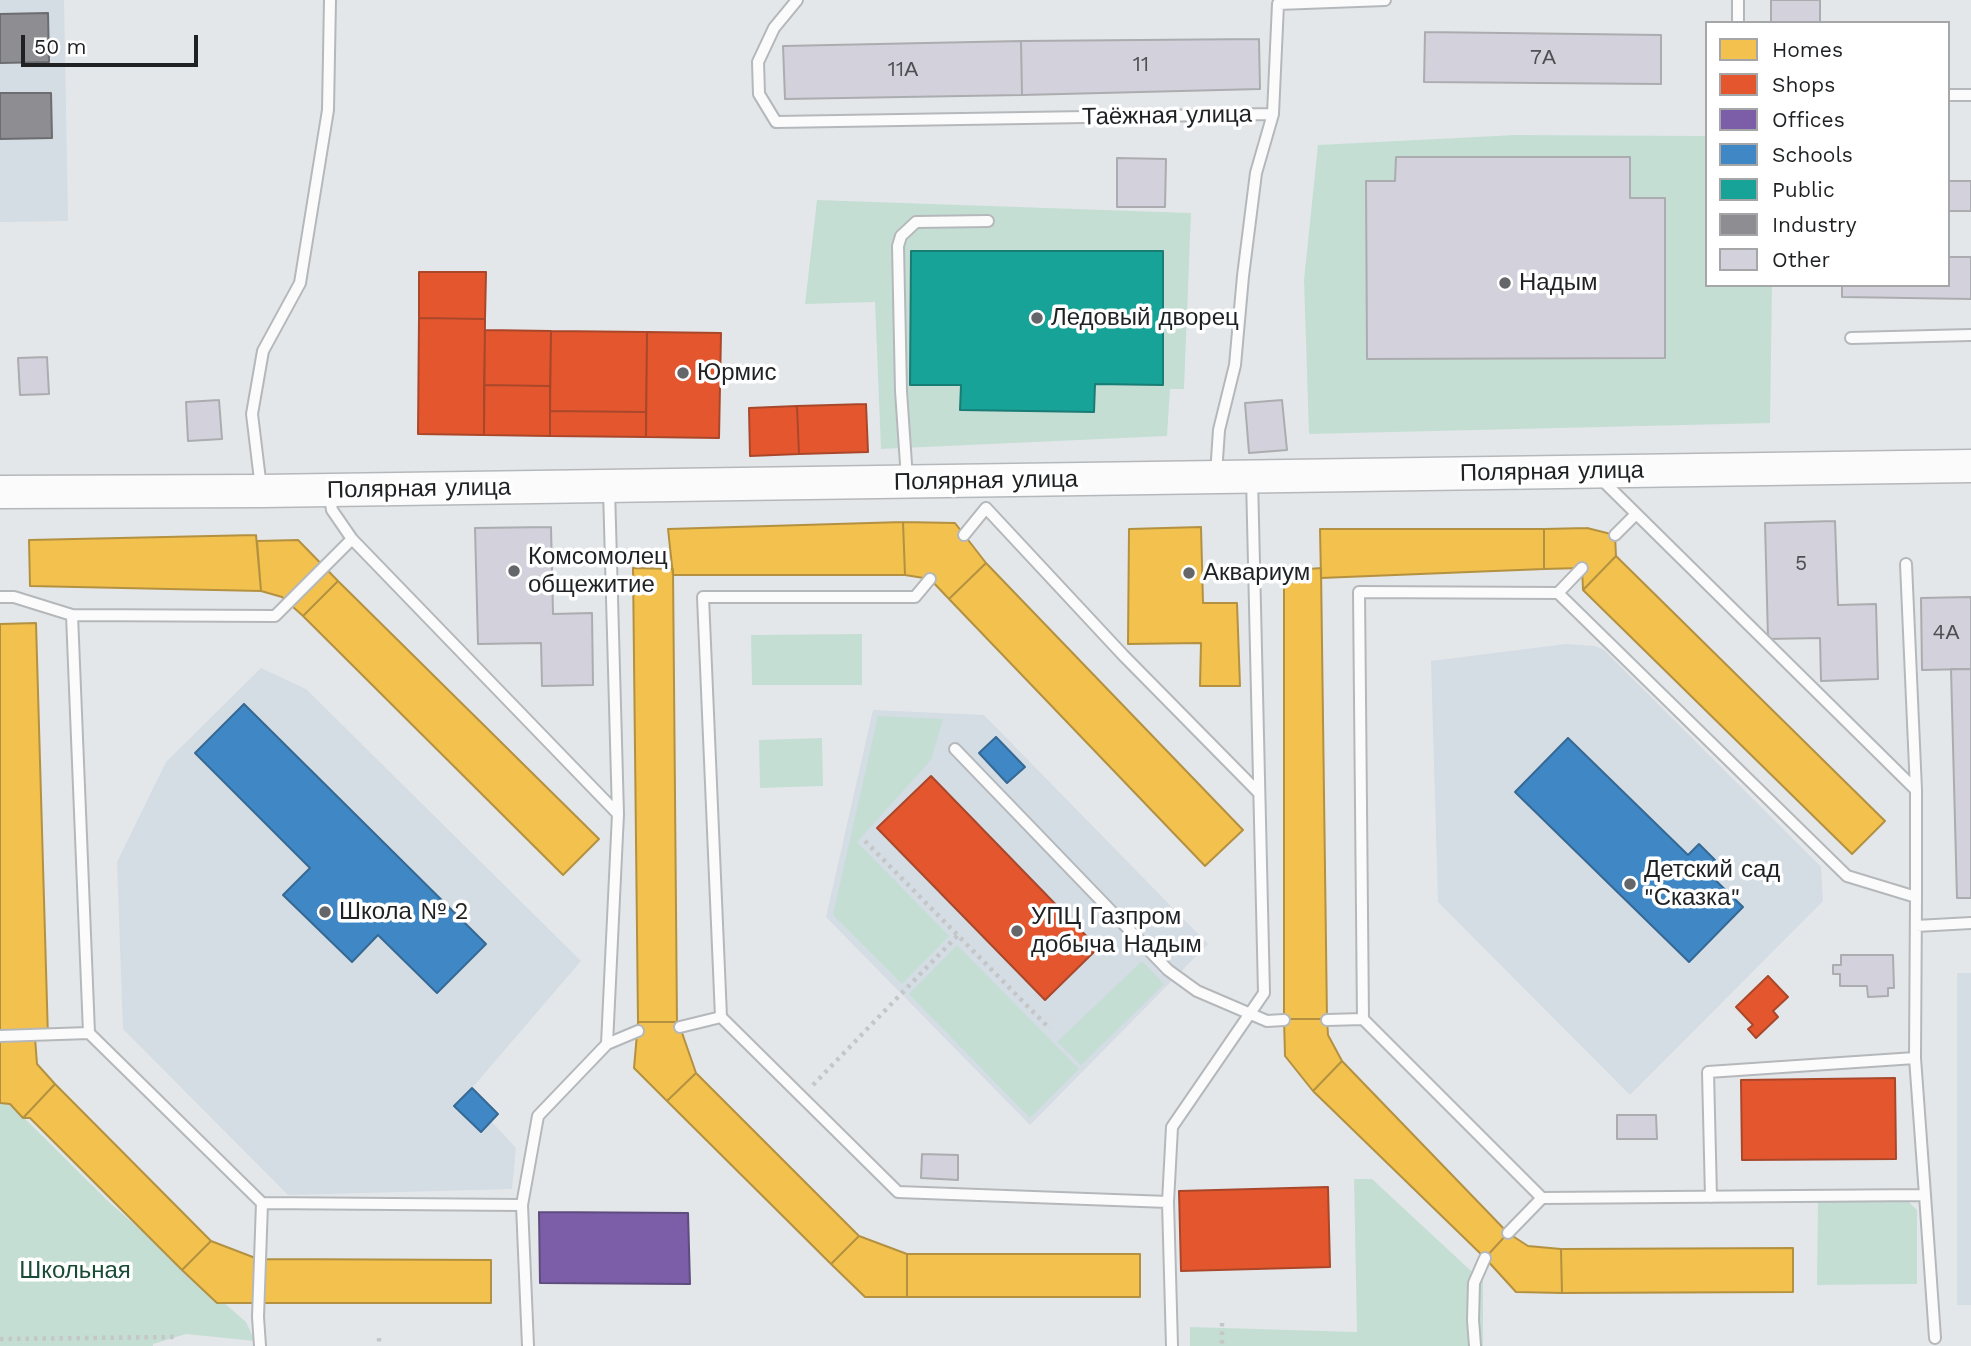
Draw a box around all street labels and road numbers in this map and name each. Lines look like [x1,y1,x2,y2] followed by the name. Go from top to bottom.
[1082,100,1252,132] street label: Таёжная улица
[1460,456,1644,488] street label: Полярная улица
[894,465,1078,497] street label: Полярная улица
[327,473,511,505] street label: Полярная улица

